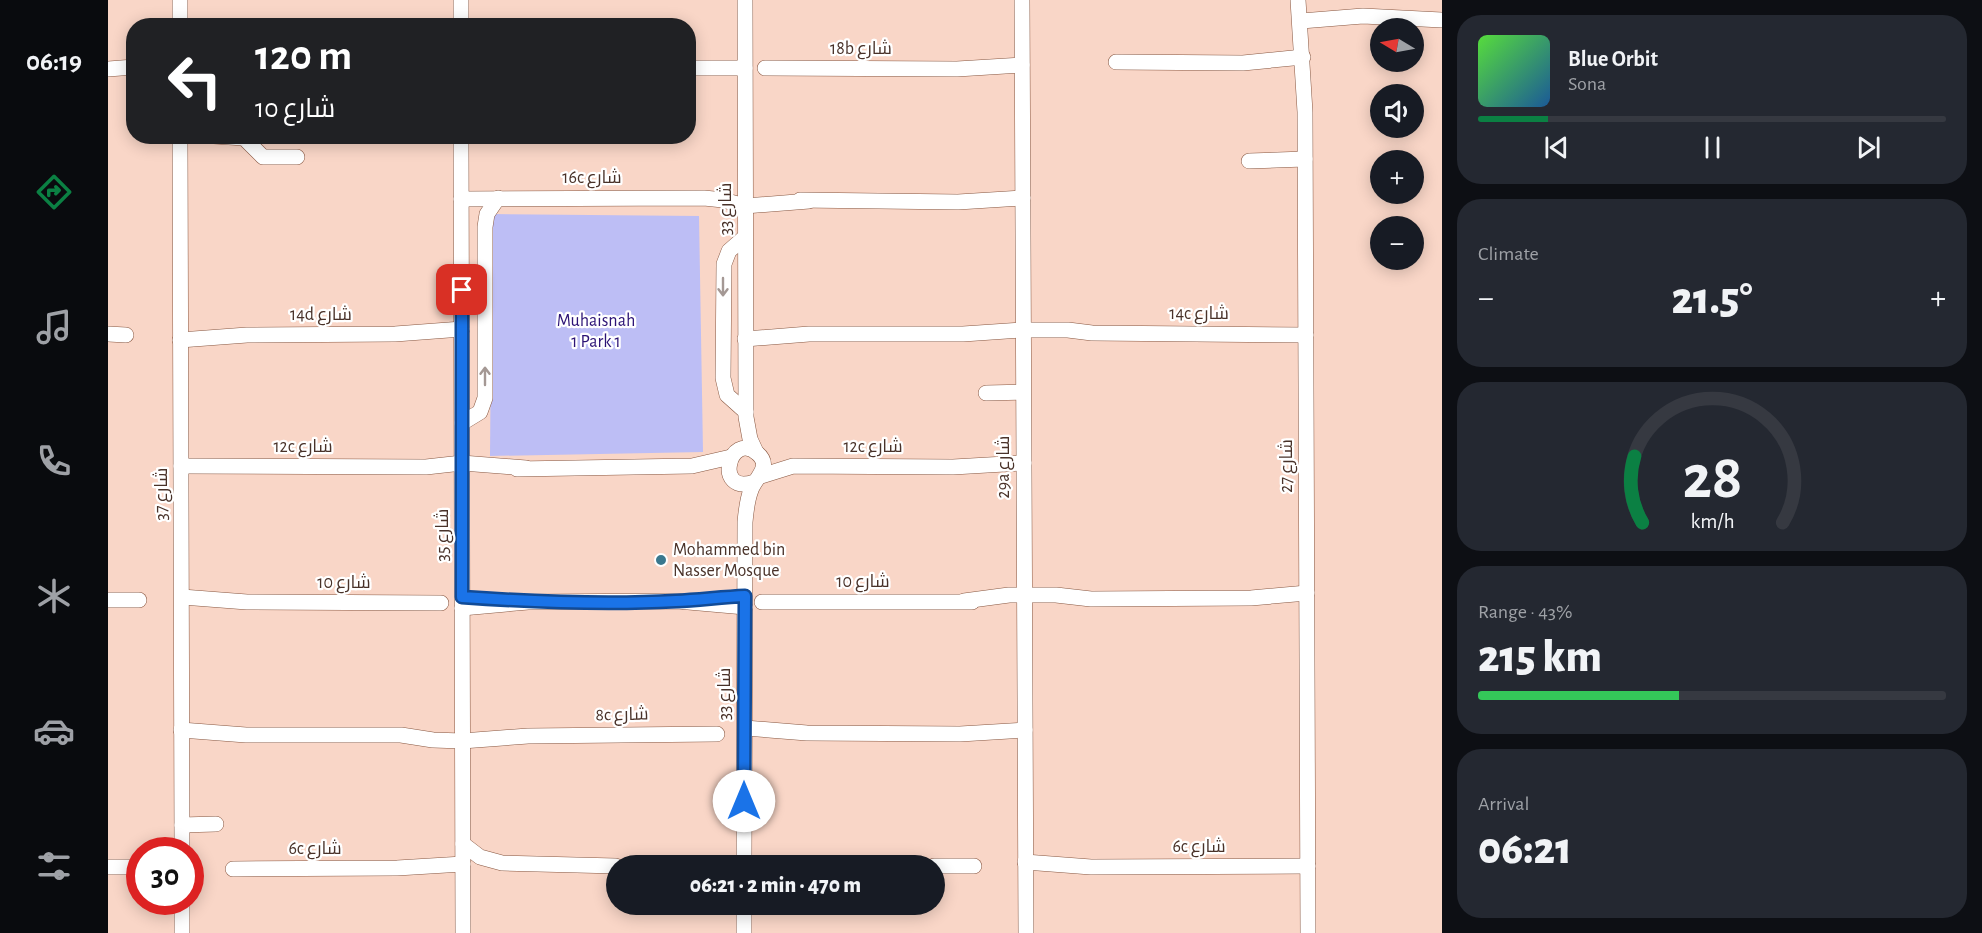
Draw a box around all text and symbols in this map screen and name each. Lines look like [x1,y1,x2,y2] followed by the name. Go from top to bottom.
[1370,18,1424,72] north arrow
[1370,18,1424,270] map controls
[255,35,352,77] text: 120 m
[830,39,892,60] street label: 18b شارع
[156,42,234,120] icon: left
[26,48,82,75] text: 06:19
[1568,48,1658,70] text: Blue Orbit
[1568,74,1606,94] text: Sona
[1370,84,1424,138] button: sound
[255,95,335,122] text: شارع 10
[1540,131,1573,164] icon: previous
[1696,131,1729,164] icon: pause
[1852,131,1885,164] icon: next
[1370,150,1424,204] button: +
[562,168,622,189] street label: 16c شارع
[33,171,75,213] icon: directions
[716,183,737,235] street label: شارع 33
[1370,216,1424,270] button: −
[1478,244,1539,264] text: Climate
[436,264,487,315] pin
[445,273,478,306] icon: arrive
[717,276,729,296] one-way arrow
[1671,277,1753,322] text: 21.5°
[1478,282,1494,315] text: −
[1930,282,1946,315] text: +
[1169,304,1229,325] street label: 14c شارع
[290,305,352,326] street label: 14d شارع
[33,306,75,348] icon: music
[557,312,635,351] park label: Muhaisnah 1 Park 1
[479,366,491,386] one-way arrow
[994,436,1015,498] street label: 29a شارع
[273,437,333,458] street label: 12c شارع
[843,437,903,458] street label: 12c شارع
[1277,439,1298,493] street label: شارع 27
[33,440,75,482] icon: phone
[1682,448,1742,510] text: 28
[152,468,173,520] street label: شارع 37
[433,509,454,561] street label: شارع 35
[1690,512,1734,533] text: km/h
[673,541,785,580] place label: Mohammed bin Nasser Mosque
[654,553,668,567] marker: Mohammed bin Nasser Mosque
[836,572,890,593] street label: شارع 10
[317,573,371,594] street label: شارع 10
[33,575,75,617] icon: climate
[1478,602,1573,622] text: Range · 43%
[1478,635,1602,680] text: 215 km
[715,668,736,720] street label: شارع 33
[595,705,649,726] street label: 8c شارع
[33,710,75,752] icon: car
[712,769,776,833] position arrow
[1478,794,1529,814] text: Arrival
[1478,827,1572,872] text: 06:21
[126,837,204,915] speed limit sign: 30
[1172,837,1226,858] street label: 6c شارع
[288,839,342,860] street label: 6c شارع
[33,845,75,887] icon: filters
[690,874,861,896] text: 06:21 · 2 min · 470 m

